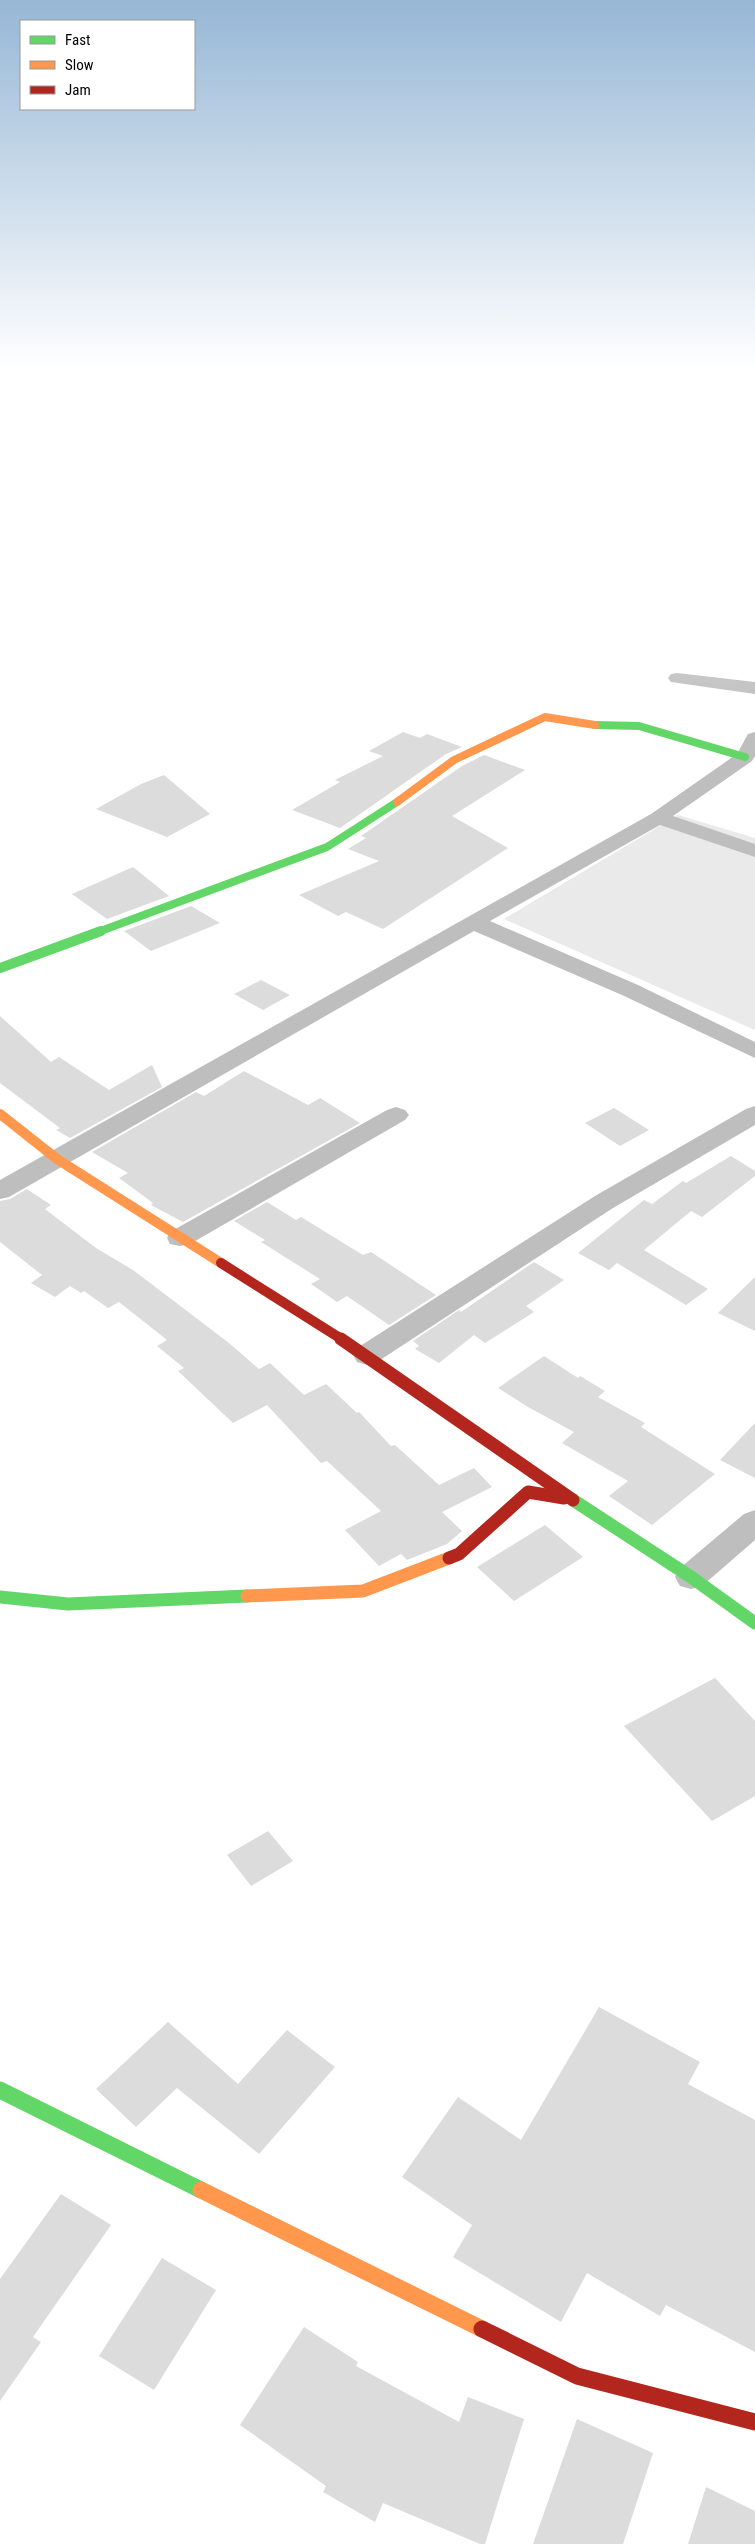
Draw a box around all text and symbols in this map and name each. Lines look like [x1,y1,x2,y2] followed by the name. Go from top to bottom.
[20,20,195,110] legend
[65,31,90,49] text: Fast
[65,56,94,74] text: Slow
[65,81,91,99] text: Jam

